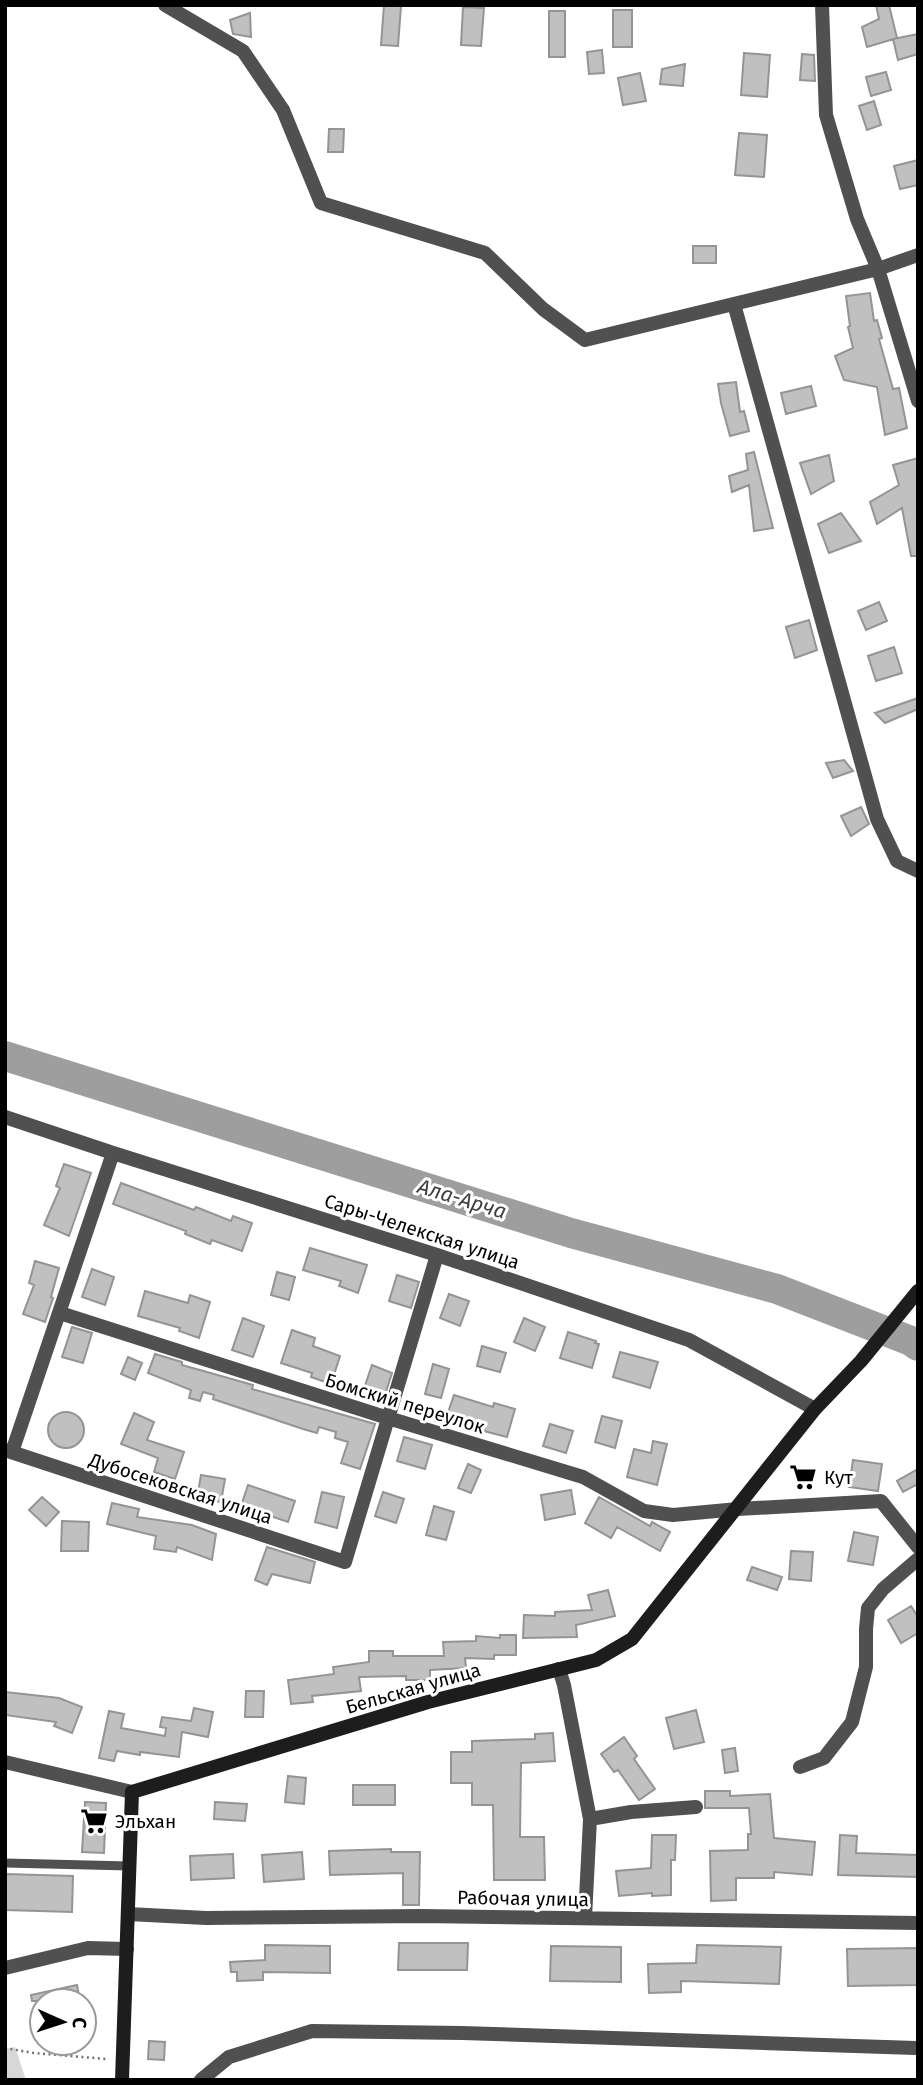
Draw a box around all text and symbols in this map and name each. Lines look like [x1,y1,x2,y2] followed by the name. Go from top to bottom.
[414,1173,509,1225] water label: Ала-Арча
[321,1189,522,1274] street label: Сары-Челекская улица
[322,1368,488,1439] street label: Бомский переулок
[86,1448,275,1529] street label: Дубосековская улица
[788,1462,818,1492] supermarket icon: Кут
[824,1466,853,1489] place label: Кут
[343,1658,483,1719] street label: Бельская улица
[79,1806,109,1836] supermarket icon: Эльхан
[115,1810,176,1833] place label: Эльхан
[457,1886,589,1911] street label: Рабочая улица
[28,1987,98,2057] north arrow
[68,2017,91,2029] text: С

